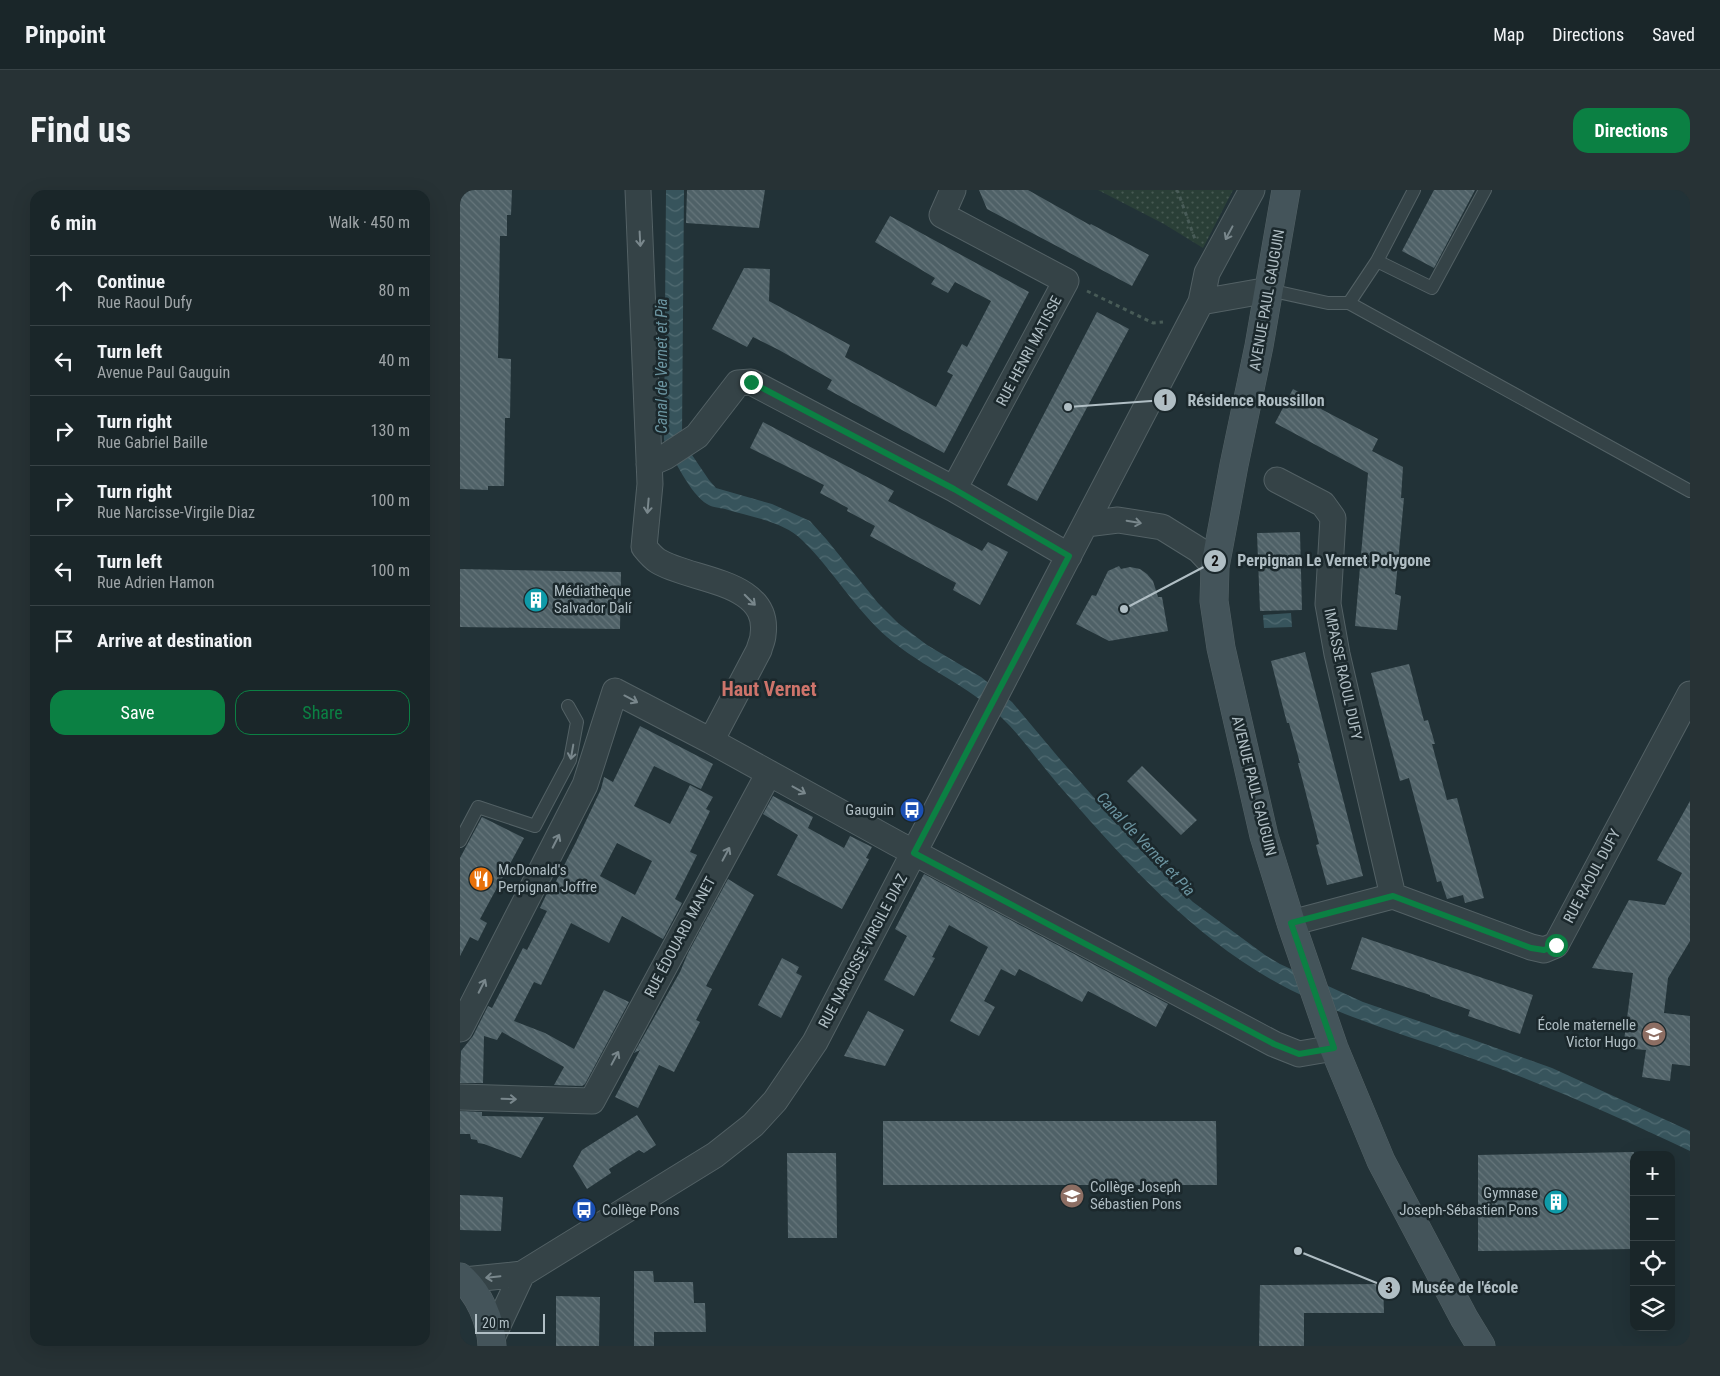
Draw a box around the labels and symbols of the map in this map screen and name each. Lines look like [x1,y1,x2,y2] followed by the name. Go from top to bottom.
[1224,225,1233,240] one-way arrow
[1246,228,1288,372] street label: AVENUE PAUL GAUGUIN
[636,230,645,246] one-way arrow
[992,293,1066,409] street label: RUE HENRI MATISSE
[652,298,671,434] water label: Canal de Vernet et Pia
[740,371,763,394] route end
[1152,384,1334,415] callout: Résidence Roussillon
[1161,391,1169,409] text: 1
[1187,391,1325,410] text: Résidence Roussillon
[643,498,653,514] one-way arrow
[1125,518,1141,528] one-way arrow
[1202,545,1441,576] callout: Perpignan Le Vernet Polygone
[1237,551,1431,570] text: Perpignan Le Vernet Polygone
[1211,552,1219,570] text: 2
[554,582,633,617] place label: Médiathèque Salvador Dalí
[523,587,549,613] building icon: Médiathèque Salvador Dalí
[744,594,757,606] one-way arrow
[1320,607,1366,742] street label: IMPASSE RAOUL DUFY
[721,677,817,701] district label: Haut Vernet
[623,694,638,704] one-way arrow
[1228,714,1280,858] street label: AVENUE PAUL GAUGUIN
[566,743,576,759] one-way arrow
[792,785,807,795] one-way arrow
[1093,788,1199,900] water label: Canal de Vernet et Pia
[899,797,925,823] bus stop icon: Gauguin
[845,801,894,819] place label: Gauguin
[1560,826,1624,926] street label: RUE RAOUL DUFY
[552,834,561,849] one-way arrow
[721,846,731,861] one-way arrow
[498,861,597,896] place label: McDonald's Perpignan Joffre
[468,866,494,892] restaurant icon: McDonald's Perpignan Joffre
[815,871,911,1031] street label: RUE NARCISSE-VIRGILE DIAZ
[641,873,719,1000] street label: RUE ÉDOUARD MANET
[1545,934,1568,957] route start
[478,979,487,994] one-way arrow
[1538,1016,1636,1051] place label: École maternelle Victor Hugo
[1641,1021,1667,1047] school or university icon: École maternelle Victor Hugo
[611,1051,620,1066] one-way arrow
[500,1094,516,1103] one-way arrow
[1090,1178,1182,1213] place label: Collège Joseph Sébastien Pons
[1059,1183,1085,1209] school or university icon: Collège Joseph Sébastien Pons
[1399,1184,1538,1219] place label: Gymnase Joseph-Sébastien Pons
[1543,1189,1569,1215] building icon: Gymnase Joseph-Sébastien Pons
[571,1197,597,1223] bus stop icon: Collège Pons
[602,1201,680,1219] place label: Collège Pons
[485,1272,501,1282] one-way arrow
[1377,1272,1528,1303] callout: Musée de l'école
[1412,1278,1519,1297] text: Musée de l'école
[1385,1279,1393,1297] text: 3
[475,1311,545,1334] scale bar

